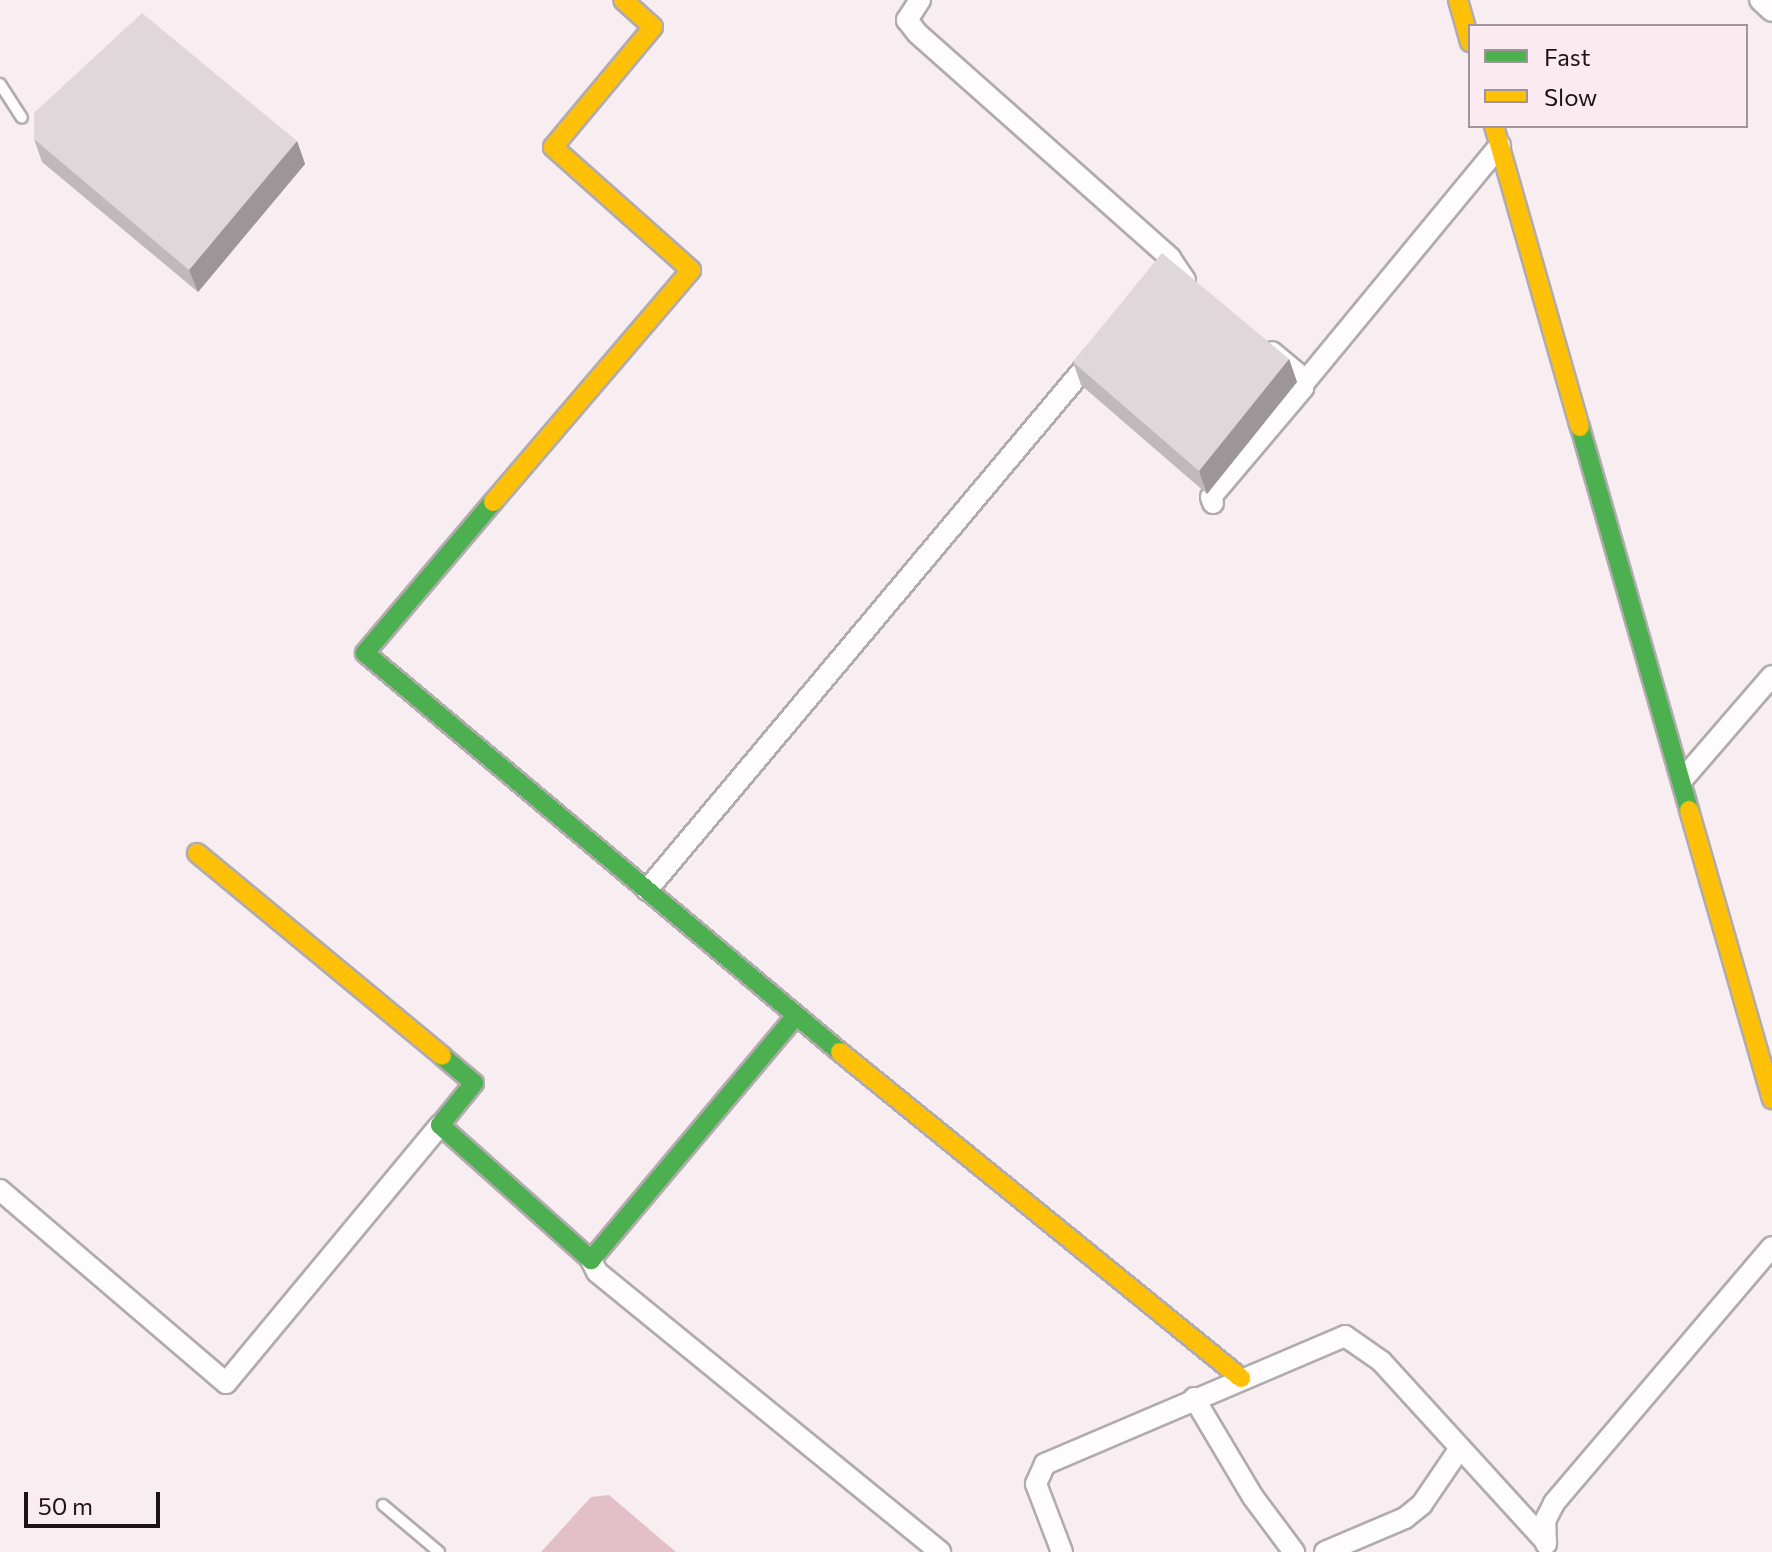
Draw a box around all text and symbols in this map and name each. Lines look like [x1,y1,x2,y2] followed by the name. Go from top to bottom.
[1468,24,1748,128] legend
[1544,42,1591,71] text: Fast
[1544,82,1597,111] text: Slow
[28,1476,164,1526] scale bar
[38,1491,93,1520] text: 50 m

